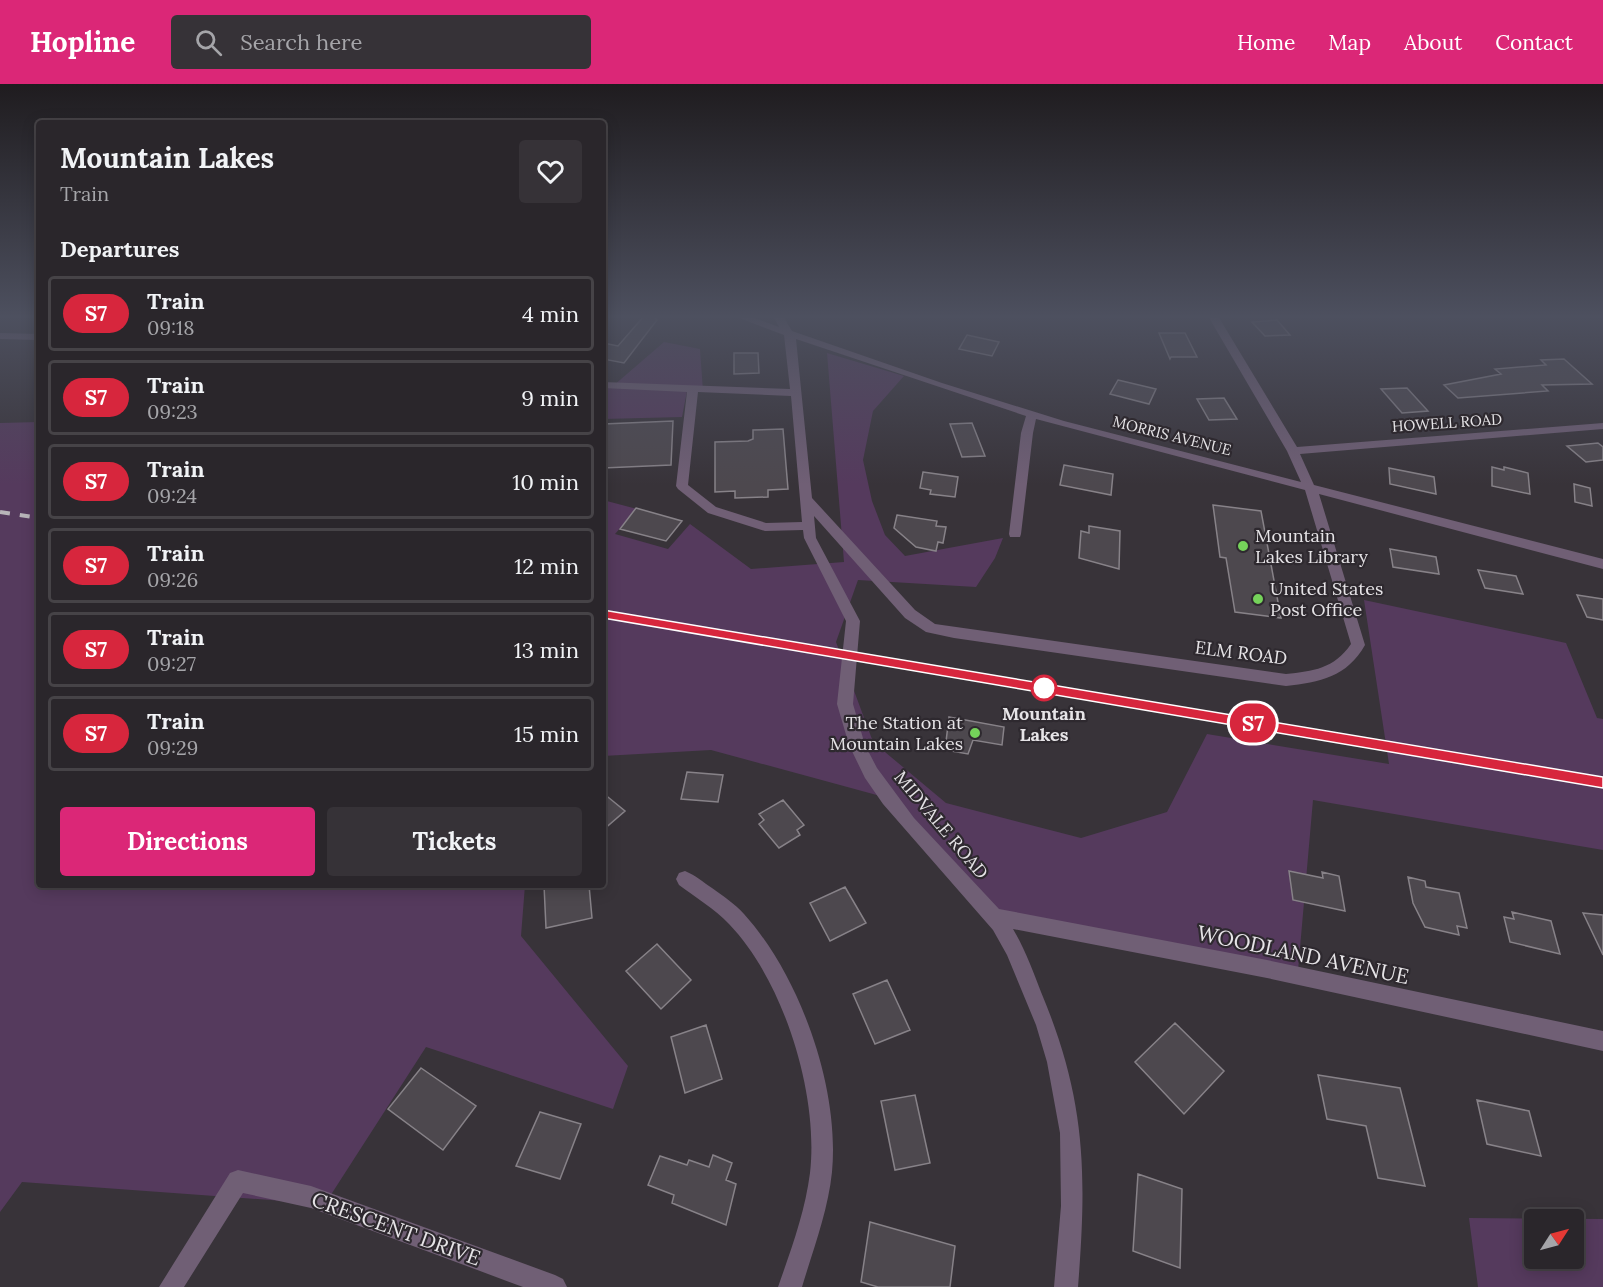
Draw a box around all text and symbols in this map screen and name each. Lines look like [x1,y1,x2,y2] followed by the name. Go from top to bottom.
[171,15,591,69] search box
[30,24,135,60] text: Hopline
[192,26,225,59] icon: search
[240,28,362,56] text: Search here
[1237,29,1295,56] text: Home
[1328,29,1371,56] text: Map
[1404,29,1462,56] text: About
[1495,29,1573,56] text: Contact
[60,140,274,176] text: Mountain Lakes
[519,140,582,203] button: heart
[60,181,109,206] text: Train
[60,235,179,263] text: Departures
[147,287,204,315] text: Train
[85,300,107,327] text: S7
[522,300,579,328] text: 4 min
[147,315,195,340] text: 09:18
[147,371,204,399] text: Train
[85,384,107,411] text: S7
[521,384,579,412] text: 9 min
[147,399,198,424] text: 09:23
[1391,409,1503,436] street label: HOWELL ROAD
[1111,412,1233,459] street label: MORRIS AVENUE
[147,455,204,483] text: Train
[85,468,107,495] text: S7
[512,468,579,496] text: 10 min
[147,483,197,508] text: 09:24
[1255,524,1368,568] place label: Mountain Lakes Library
[147,539,204,567] text: Train
[1236,539,1250,553] marker: Mountain Lakes Library
[85,552,107,579] text: S7
[514,552,579,580] text: 12 min
[147,567,198,592] text: 09:26
[1270,577,1383,621] place label: United States Post Office
[1251,592,1265,606] marker: United States Post Office
[147,623,204,651] text: Train
[1194,635,1289,670] street label: ELM ROAD
[85,636,107,663] text: S7
[514,636,579,664] text: 13 min
[147,651,196,676] text: 09:27
[1031,675,1057,701] marker: Mountain Lakes
[1002,702,1087,746] place label: Mountain Lakes
[1226,704,1280,742] line badge: S7
[147,707,204,735] text: Train
[1242,710,1264,737] text: S7
[830,711,963,755] place label: The Station at Mountain Lakes
[85,720,107,747] text: S7
[514,720,579,748] text: 15 min
[968,726,982,740] marker: The Station at Mountain Lakes
[147,735,198,760] text: 09:29
[889,766,993,884] street label: MIDVALE ROAD
[60,807,315,876] button: Directions
[327,807,582,876] button: Tickets
[1195,919,1412,990] street label: WOODLAND AVENUE
[308,1185,484,1272] street label: CRESCENT DRIVE
[1524,1209,1584,1269] north arrow
[1524,1209,1584,1269] map controls

